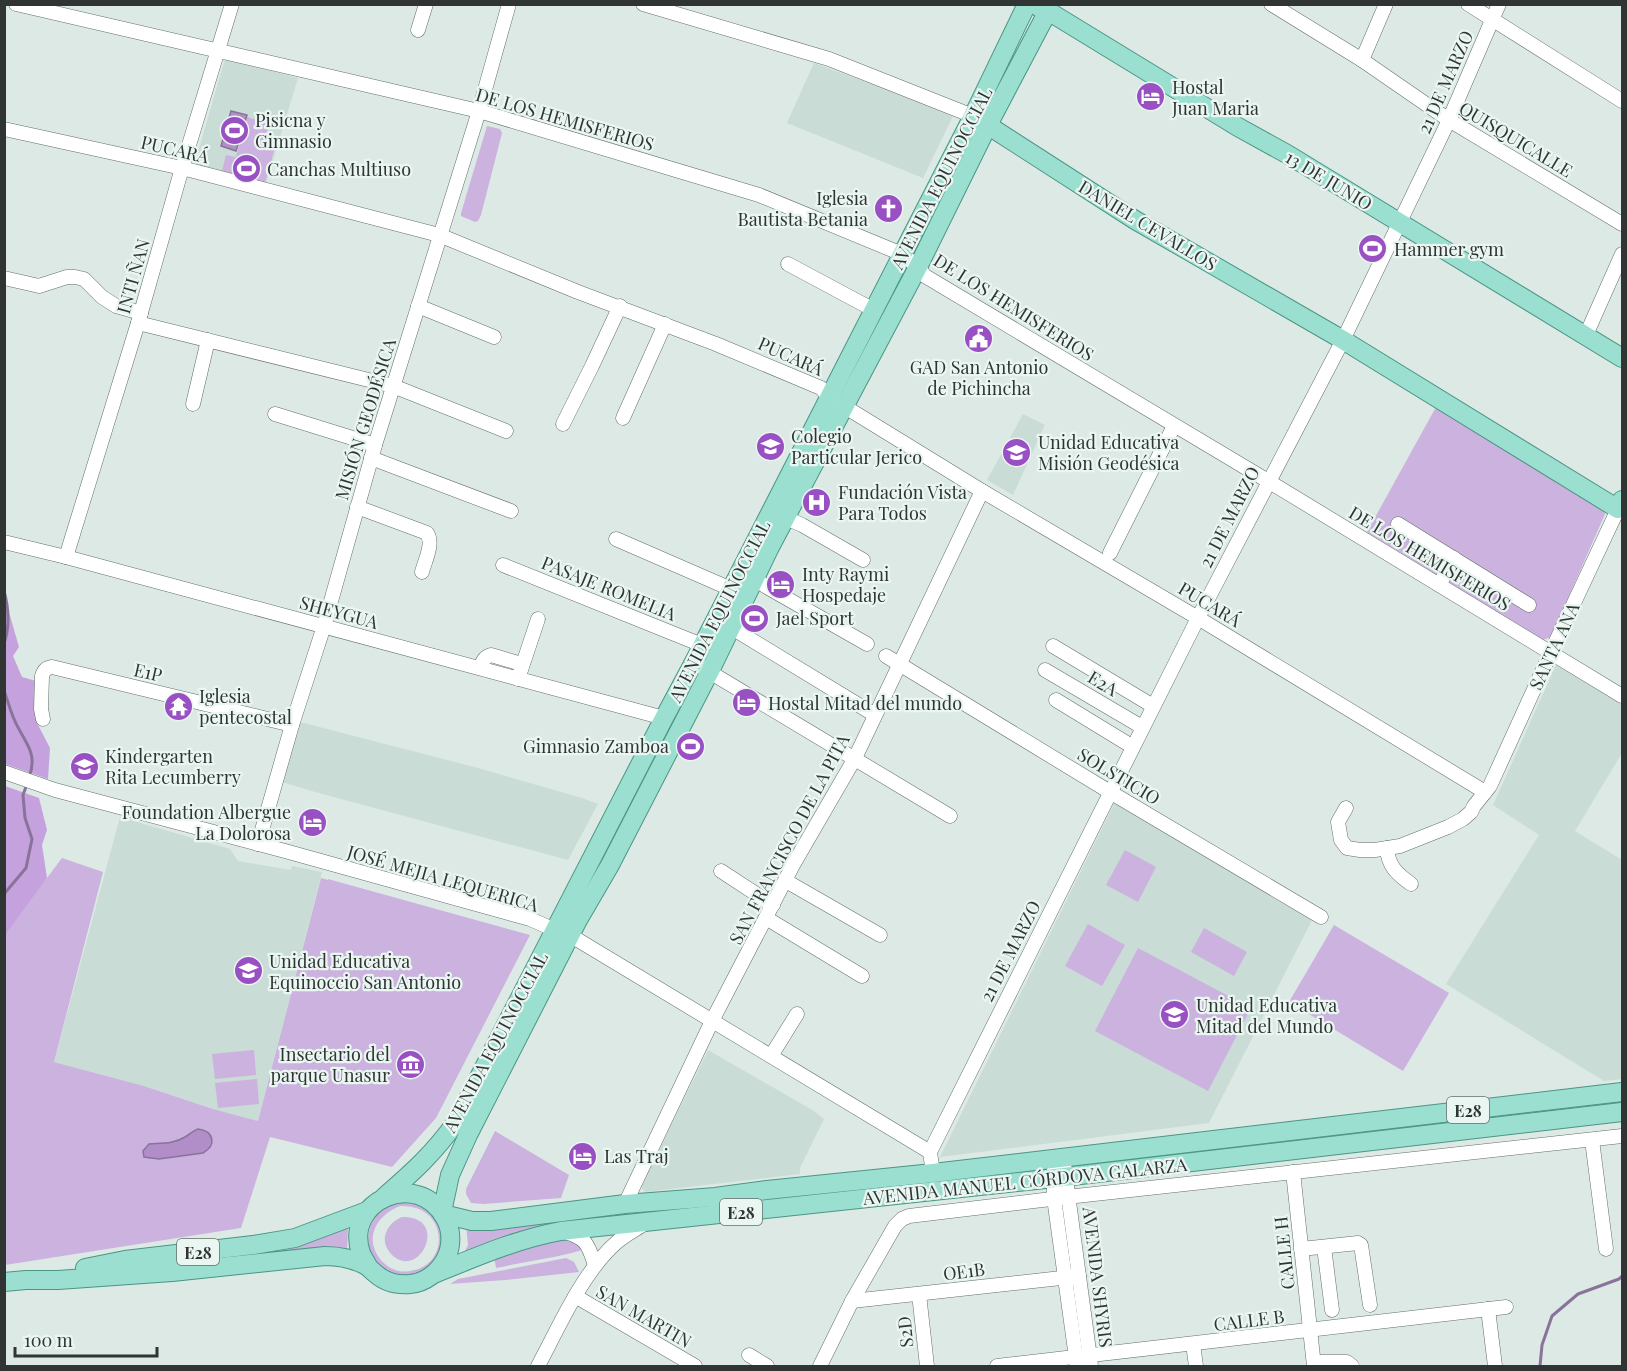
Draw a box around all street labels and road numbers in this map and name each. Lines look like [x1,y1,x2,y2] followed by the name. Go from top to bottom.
[1412,27,1478,137] street label: 21 DE MARZO
[473,82,657,156] street label: DE LOS HEMISFERIOS
[884,83,997,274] street label: AVENIDA EQUINOCCIAL
[1455,96,1577,182] street label: QUISQUICALLE
[139,130,212,169] street label: PUCARÁ
[1281,145,1377,215] street label: 13 DE JUNIO
[1074,174,1222,276] street label: DANIEL CEVALLOS
[111,235,155,316] street label: INTI ÑAN
[929,248,1099,366] street label: DE LOS HEMISFERIOS
[755,331,828,381] street label: PUCARÁ
[329,335,401,503] street label: MISIÓN GEODÉSICA
[1193,462,1265,572] street label: 21 DE MARZO
[1345,500,1515,616] street label: DE LOS HEMISFERIOS
[662,516,775,707] street label: AVENIDA EQUINOCCIAL
[538,550,680,626] street label: PASAJE ROMELIA
[1174,576,1246,632] street label: PUCARÁ
[297,590,382,634] street label: SHEYGUA
[1523,598,1585,694] street label: SANTA ANA
[132,657,165,687] street label: E1P
[1084,665,1123,702] street label: E2A
[723,729,855,948] street label: SAN FRANCISCO DE LA PITA
[1073,742,1165,810] street label: SOLSTICIO
[344,839,542,917] street label: JOSÉ MEJIA LEQUERICA
[974,896,1046,1006] street label: 21 DE MARZO
[437,947,553,1137] street label: AVENIDA EQUINOCCIAL
[1447,1097,1489,1123] road number: E28
[861,1152,1189,1210] street label: AVENIDA MANUEL CÓRDOVA GALARZA
[720,1199,762,1225] road number: E28
[1077,1204,1119,1349] street label: AVENIDA SHYRIS
[1268,1215,1300,1291] street label: CALLE H
[177,1239,219,1265] road number: E28
[942,1257,986,1285] street label: OE1B
[592,1279,696,1353] street label: SAN MARTIN
[1212,1304,1286,1336] street label: CALLE B
[891,1315,919,1349] street label: S2D

